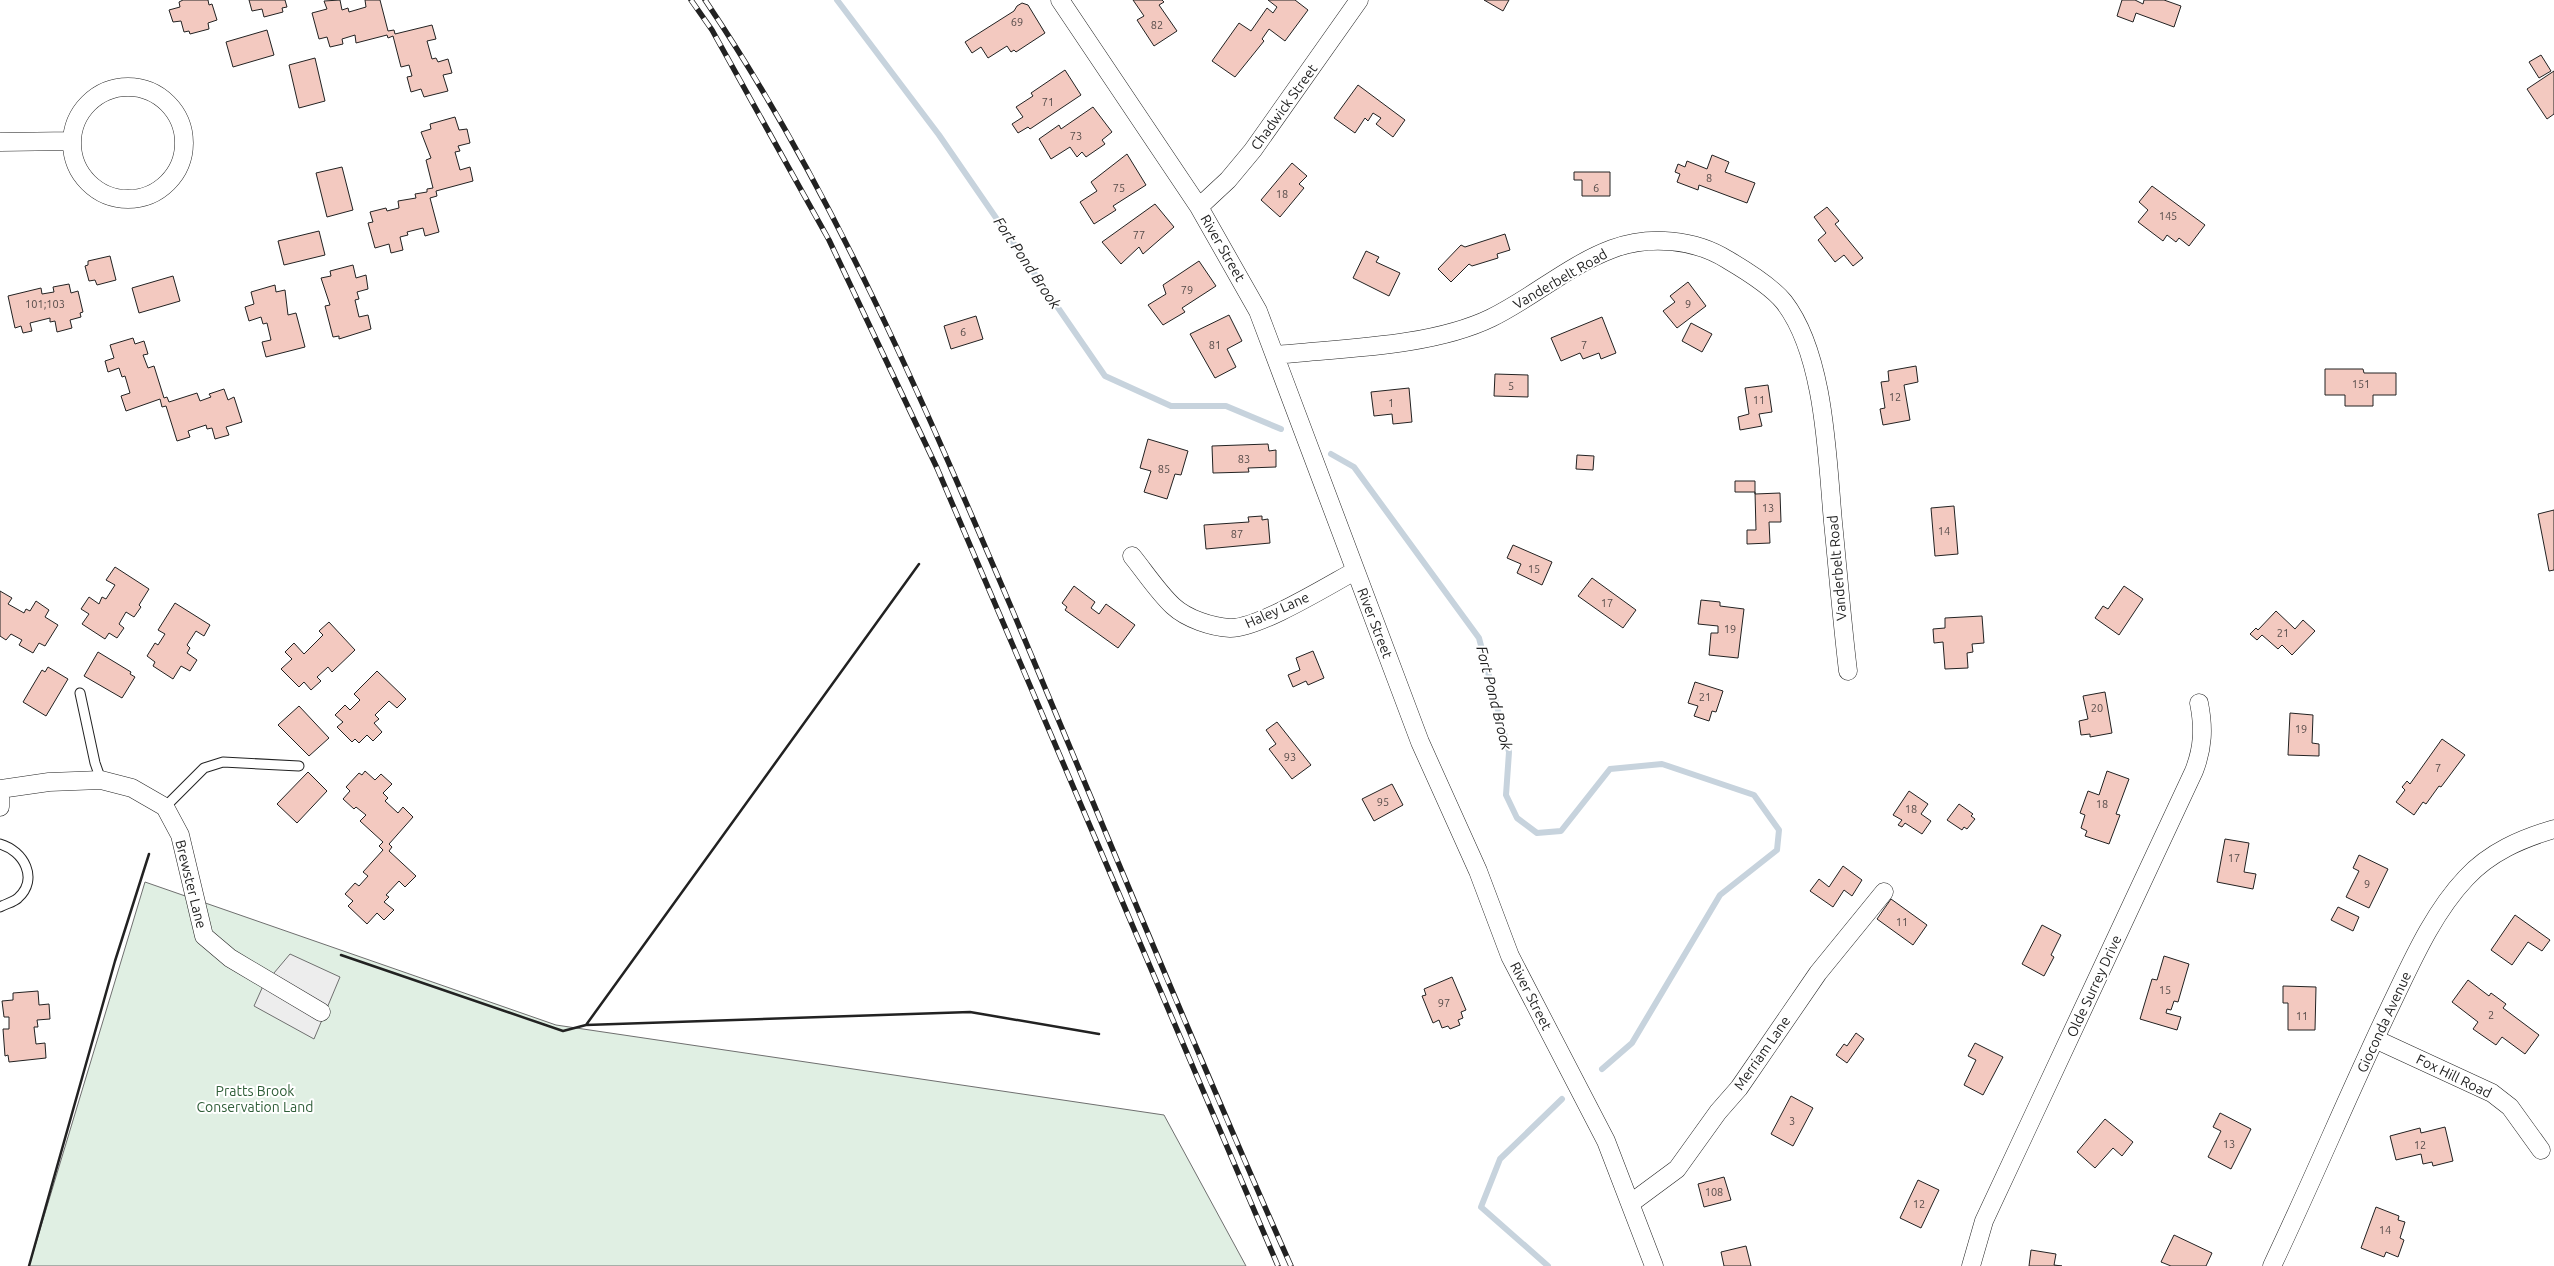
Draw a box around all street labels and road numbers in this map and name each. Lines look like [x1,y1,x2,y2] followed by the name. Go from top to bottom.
[1248,61,1321,153] street label: Chadwick Street
[1198,212,1249,285] street label: River Street
[1510,246,1610,312] street label: Vanderbelt Road
[1824,515,1850,621] street label: Vanderbelt Road
[1354,585,1396,661] street label: River Street
[1243,589,1311,631] street label: Haley Lane
[172,838,210,930] street label: Brewster Lane
[2063,933,2125,1039] street label: Olde Surrey Drive
[1507,959,1555,1033] street label: River Street
[2354,969,2414,1075] street label: Gioconda Avenue
[1731,1013,1793,1093] street label: Merriam Lane
[2414,1051,2494,1101] street label: Fox Hill Road

